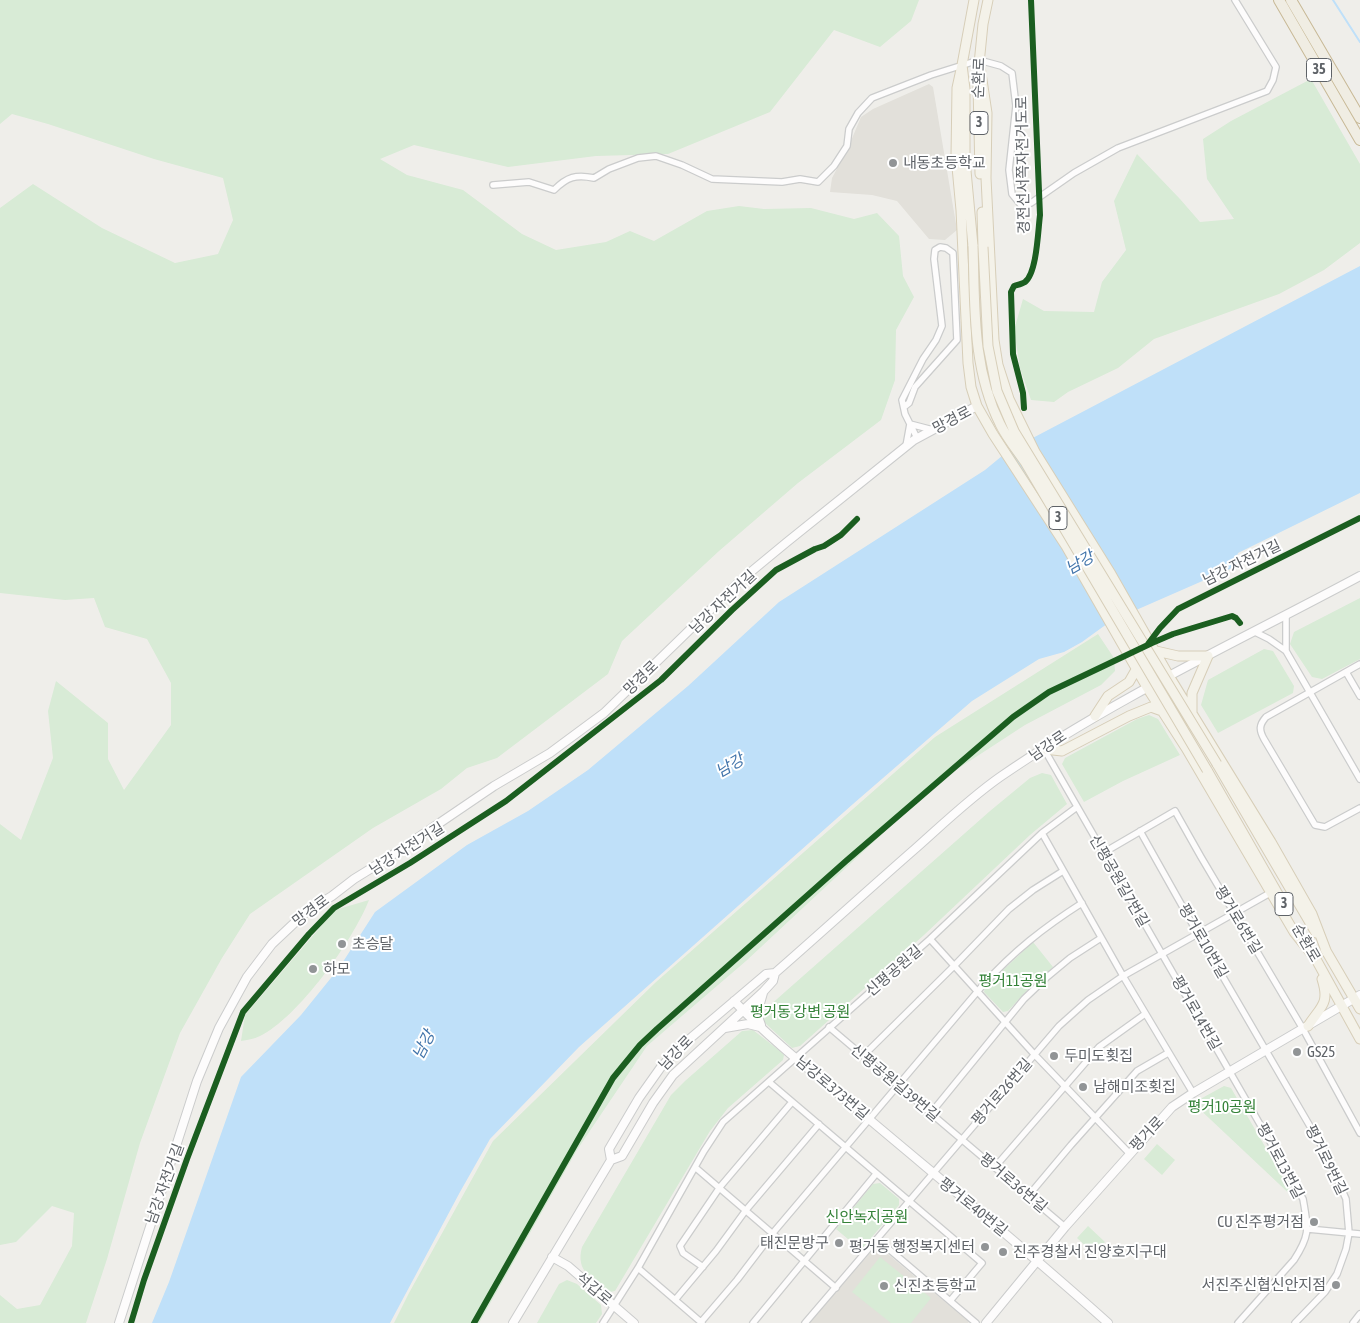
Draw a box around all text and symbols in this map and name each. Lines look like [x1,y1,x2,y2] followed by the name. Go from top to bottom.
[969,57,989,99] street label: 순환로
[1306,58,1332,82] road number: 35
[1013,96,1033,234] street label: 경전선서쪽자전거도로
[970,112,988,134] road number: 3
[903,154,986,172] place label: 내동초등학교
[887,157,899,169] marker: 내동초등학교
[929,402,975,438] street label: 망경로
[1049,506,1067,530] road number: 3
[1200,536,1284,590] street label: 남강 자전거길
[1062,547,1098,579] water label: 남강
[686,566,760,638] street label: 남강 자전거길
[620,657,662,699] street label: 망경로
[1026,727,1070,765] street label: 남강로
[712,750,748,782] water label: 남강
[366,819,448,879] street label: 남강 자전거길
[1085,832,1153,930] street label: 신평공원길7번길
[1211,883,1265,957] street label: 평거로6번길
[289,891,333,931] street label: 망경로
[1275,892,1293,916] road number: 3
[1174,901,1232,981] street label: 평거로10번길
[1288,921,1324,965] street label: 순환로
[352,935,393,953] place label: 초승달
[336,938,348,950] marker: 초승달
[862,942,926,1000] street label: 신평공원길
[323,960,351,978] place label: 하모
[307,963,319,975] marker: 하모
[978,972,1048,990] park label: 평거11공원
[1167,973,1225,1053] street label: 평거로14번길
[750,1003,850,1021] park label: 평거동 강변 공원
[409,1028,439,1062] water label: 남강
[655,1032,697,1074] street label: 남강로
[847,1041,943,1125] street label: 신평공원길39번길
[1307,1043,1335,1061] place label: GS25
[1291,1046,1303,1058] marker: GS25
[1064,1047,1133,1065] place label: 두미도횟집
[1048,1050,1060,1062] marker: 두미도횟집
[792,1052,872,1124] street label: 남강로373번길
[968,1055,1036,1129] street label: 평거로26번길
[1093,1078,1176,1096] place label: 남해미조횟집
[1077,1081,1089,1093] marker: 남해미조횟집
[1187,1098,1257,1116] park label: 평거10공원
[1126,1113,1168,1155] street label: 평거로
[1253,1120,1307,1202] street label: 평거로13번길
[1301,1122,1351,1198] street label: 평거로9번길
[142,1141,188,1227] street label: 남강 자전거길
[975,1149,1051,1217] street label: 평거로36번길
[935,1174,1011,1240] street label: 평거로40번길
[826,1208,908,1226] park label: 신안녹지공원
[1217,1213,1304,1231] place label: CU 진주평거점
[1308,1216,1320,1228] marker: CU 진주평거점
[760,1234,829,1252] place label: 태진문방구
[833,1237,845,1249] marker: 태진문방구
[849,1238,975,1256] place label: 평거동 행정복지센터
[979,1241,991,1253] marker: 평거동 행정복지센터
[1013,1243,1167,1261] place label: 진주경찰서 진양호지구대
[997,1246,1009,1258] marker: 진주경찰서 진양호지구대
[572,1269,616,1309] street label: 석갑로
[1202,1276,1326,1294] place label: 서진주신협신안지점
[894,1277,977,1295] place label: 신진초등학교
[1330,1279,1342,1291] marker: 서진주신협신안지점
[878,1280,890,1292] marker: 신진초등학교

